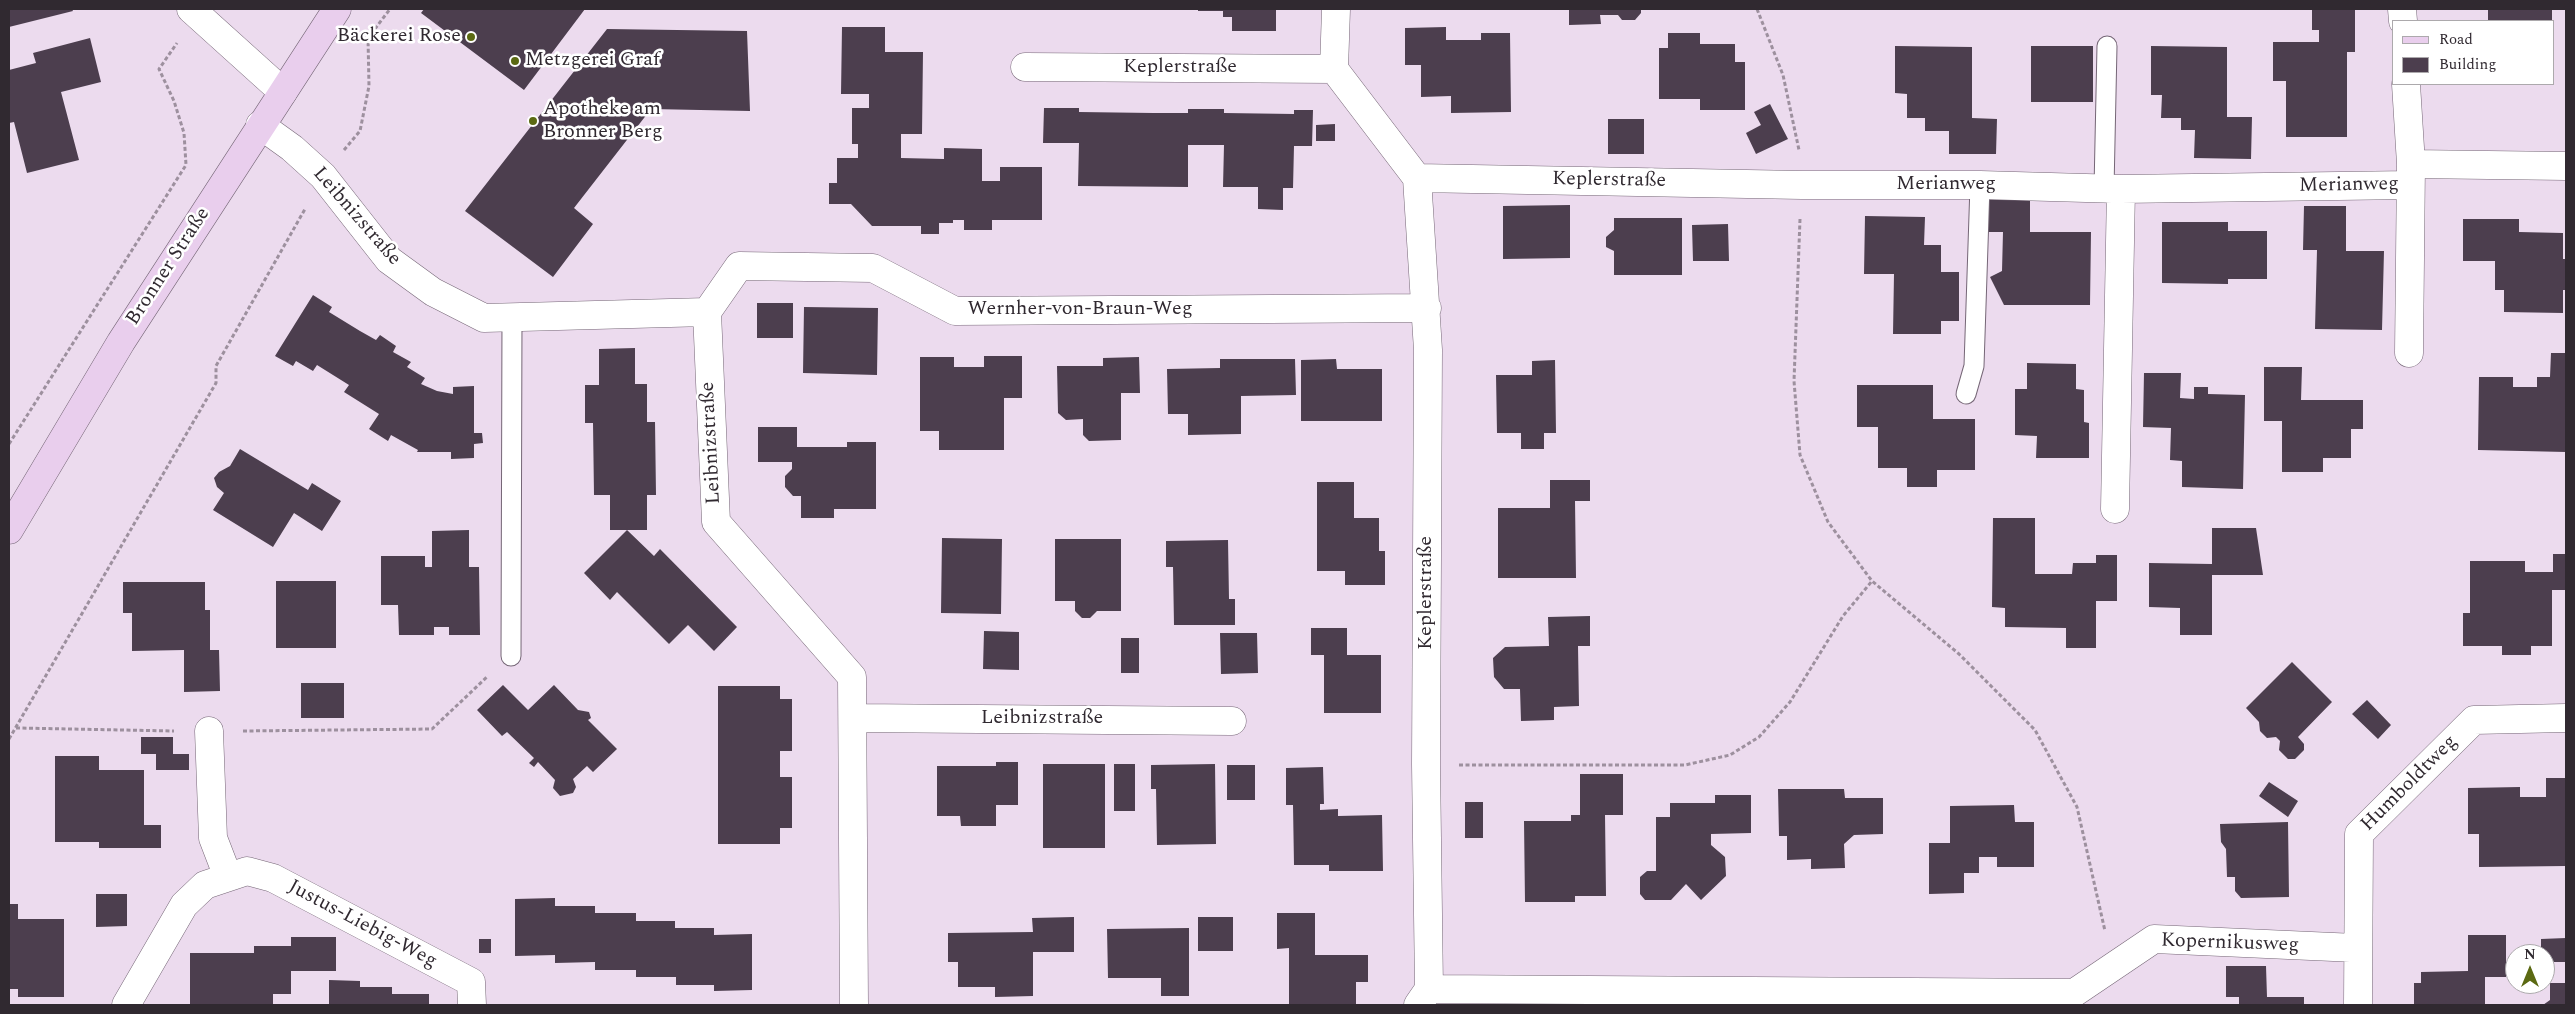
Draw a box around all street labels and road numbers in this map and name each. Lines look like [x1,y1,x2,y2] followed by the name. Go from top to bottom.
[1123,56,1237,80] street label: Keplerstraße
[307,163,405,271] street label: Leibnizstraße
[1552,168,1666,194] street label: Keplerstraße
[1896,173,1996,197] street label: Merianweg
[2299,173,2399,199] street label: Merianweg
[122,204,216,330] street label: Bronner Straße
[967,298,1193,322] street label: Wernher-von-Braun-Weg
[697,381,727,505] street label: Leibnizstraße
[1415,536,1439,650] street label: Keplerstraße
[981,707,1103,731] street label: Leibnizstraße
[2357,731,2463,837] street label: Humboldtweg
[283,876,441,974] street label: Justus-Liebig-Weg
[2161,930,2299,958] street label: Kopernikusweg

